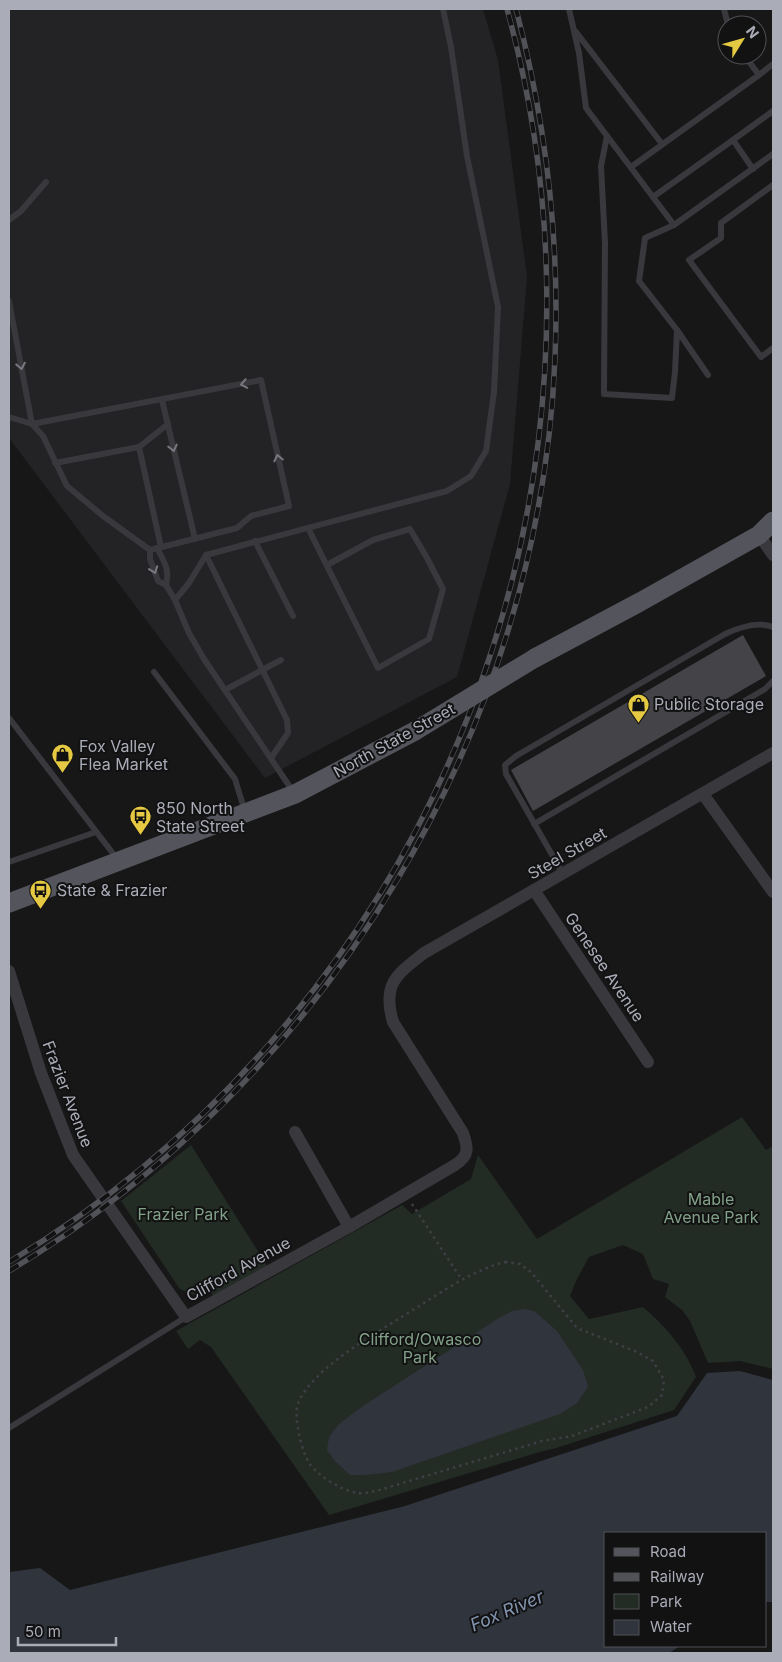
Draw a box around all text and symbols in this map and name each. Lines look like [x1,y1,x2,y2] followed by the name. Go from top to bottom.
[717,15,767,65] north arrow
[743,22,763,41] text: N
[15,361,26,370] one-way arrow
[239,378,248,388] one-way arrow
[167,443,178,452] one-way arrow
[273,453,284,462] one-way arrow
[148,565,158,573] one-way arrow
[626,692,650,723] shop icon: Public Storage
[654,694,764,714] place label: Public Storage
[330,698,458,782] street label: North State Street
[79,736,168,774] place label: Fox Valley Flea Market
[51,743,75,774] shop icon: Fox Valley Flea Market
[156,798,245,836] place label: 850 North State Street
[128,805,152,836] bus stop icon: 850 North State Street
[524,822,610,884] street label: Steel Street
[29,878,53,909] bus stop icon: State & Frazier
[57,880,167,900] place label: State & Frazier
[561,908,649,1026] street label: Genesee Avenue
[38,1038,98,1150] street label: Frazier Avenue
[664,1189,759,1227] park label: Mable Avenue Park
[138,1204,229,1224] park label: Frazier Park
[182,1232,294,1306] street label: Clifford Avenue
[359,1329,481,1367] park label: Clifford/Owasco Park
[604,1532,767,1647] legend
[650,1542,686,1561] text: Road
[650,1567,705,1586] text: Railway
[467,1585,548,1635] water label: Fox River
[650,1592,683,1611] text: Park
[18,1614,115,1646] scale bar
[650,1617,692,1636] text: Water
[25,1622,61,1641] text: 50 m

